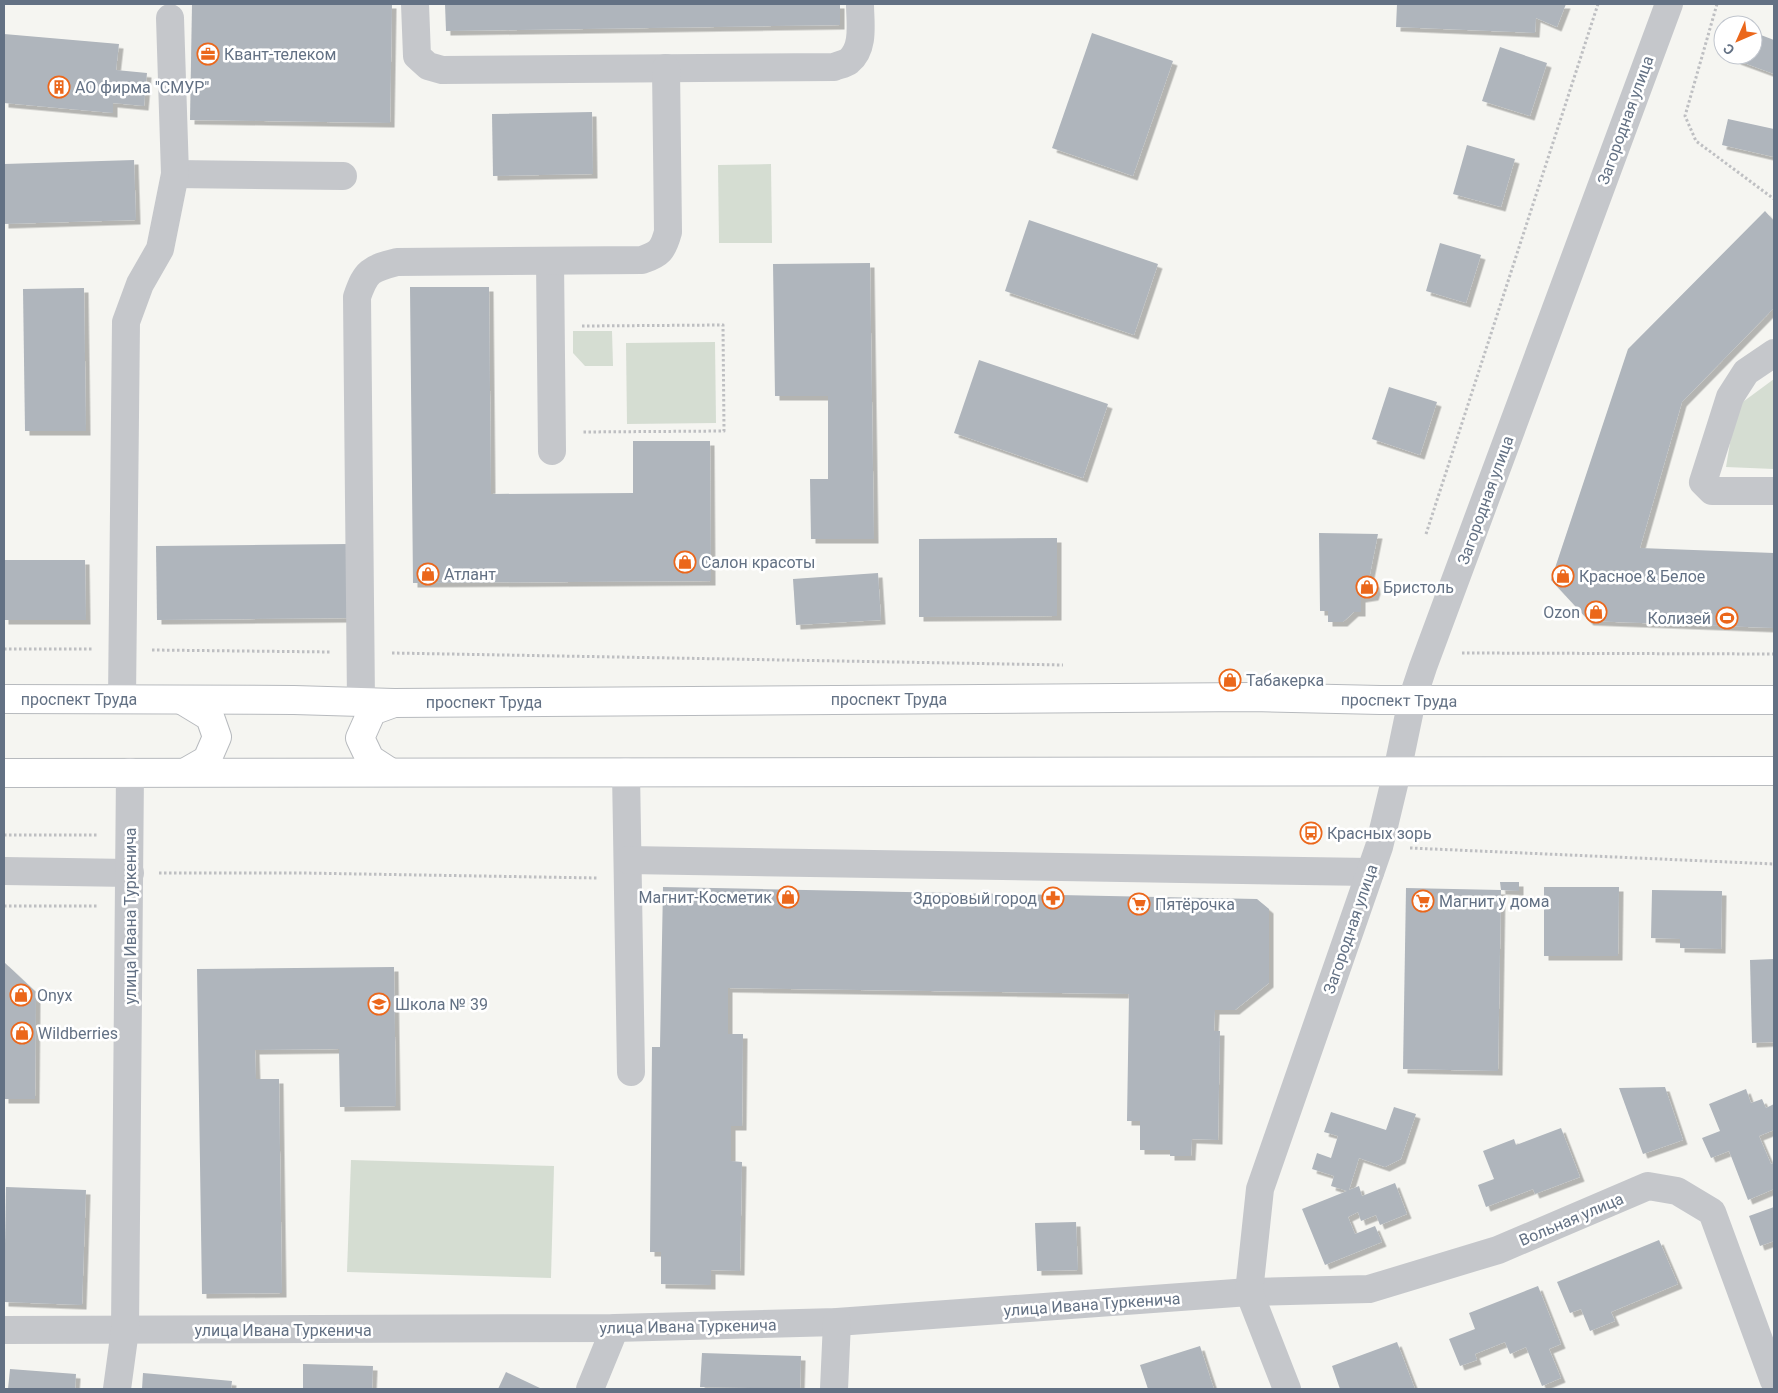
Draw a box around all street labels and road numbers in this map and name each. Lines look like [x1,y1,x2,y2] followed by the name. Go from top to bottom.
[1593,53,1658,187] street label: Загородная улица
[1453,433,1518,567] street label: Загородная улица
[21,690,137,709] street label: проспект Труда
[831,690,947,709] street label: проспект Труда
[1341,690,1457,711] street label: проспект Труда
[426,693,542,712] street label: проспект Труда
[121,827,140,1005] street label: улица Ивана Туркенича
[1319,862,1382,996] street label: Загородная улица
[1516,1189,1626,1250] street label: Вольная улица
[1003,1289,1181,1320] street label: улица Ивана Туркенича
[599,1315,777,1338] street label: улица Ивана Туркенича
[194,1321,372,1340] street label: улица Ивана Туркенича

